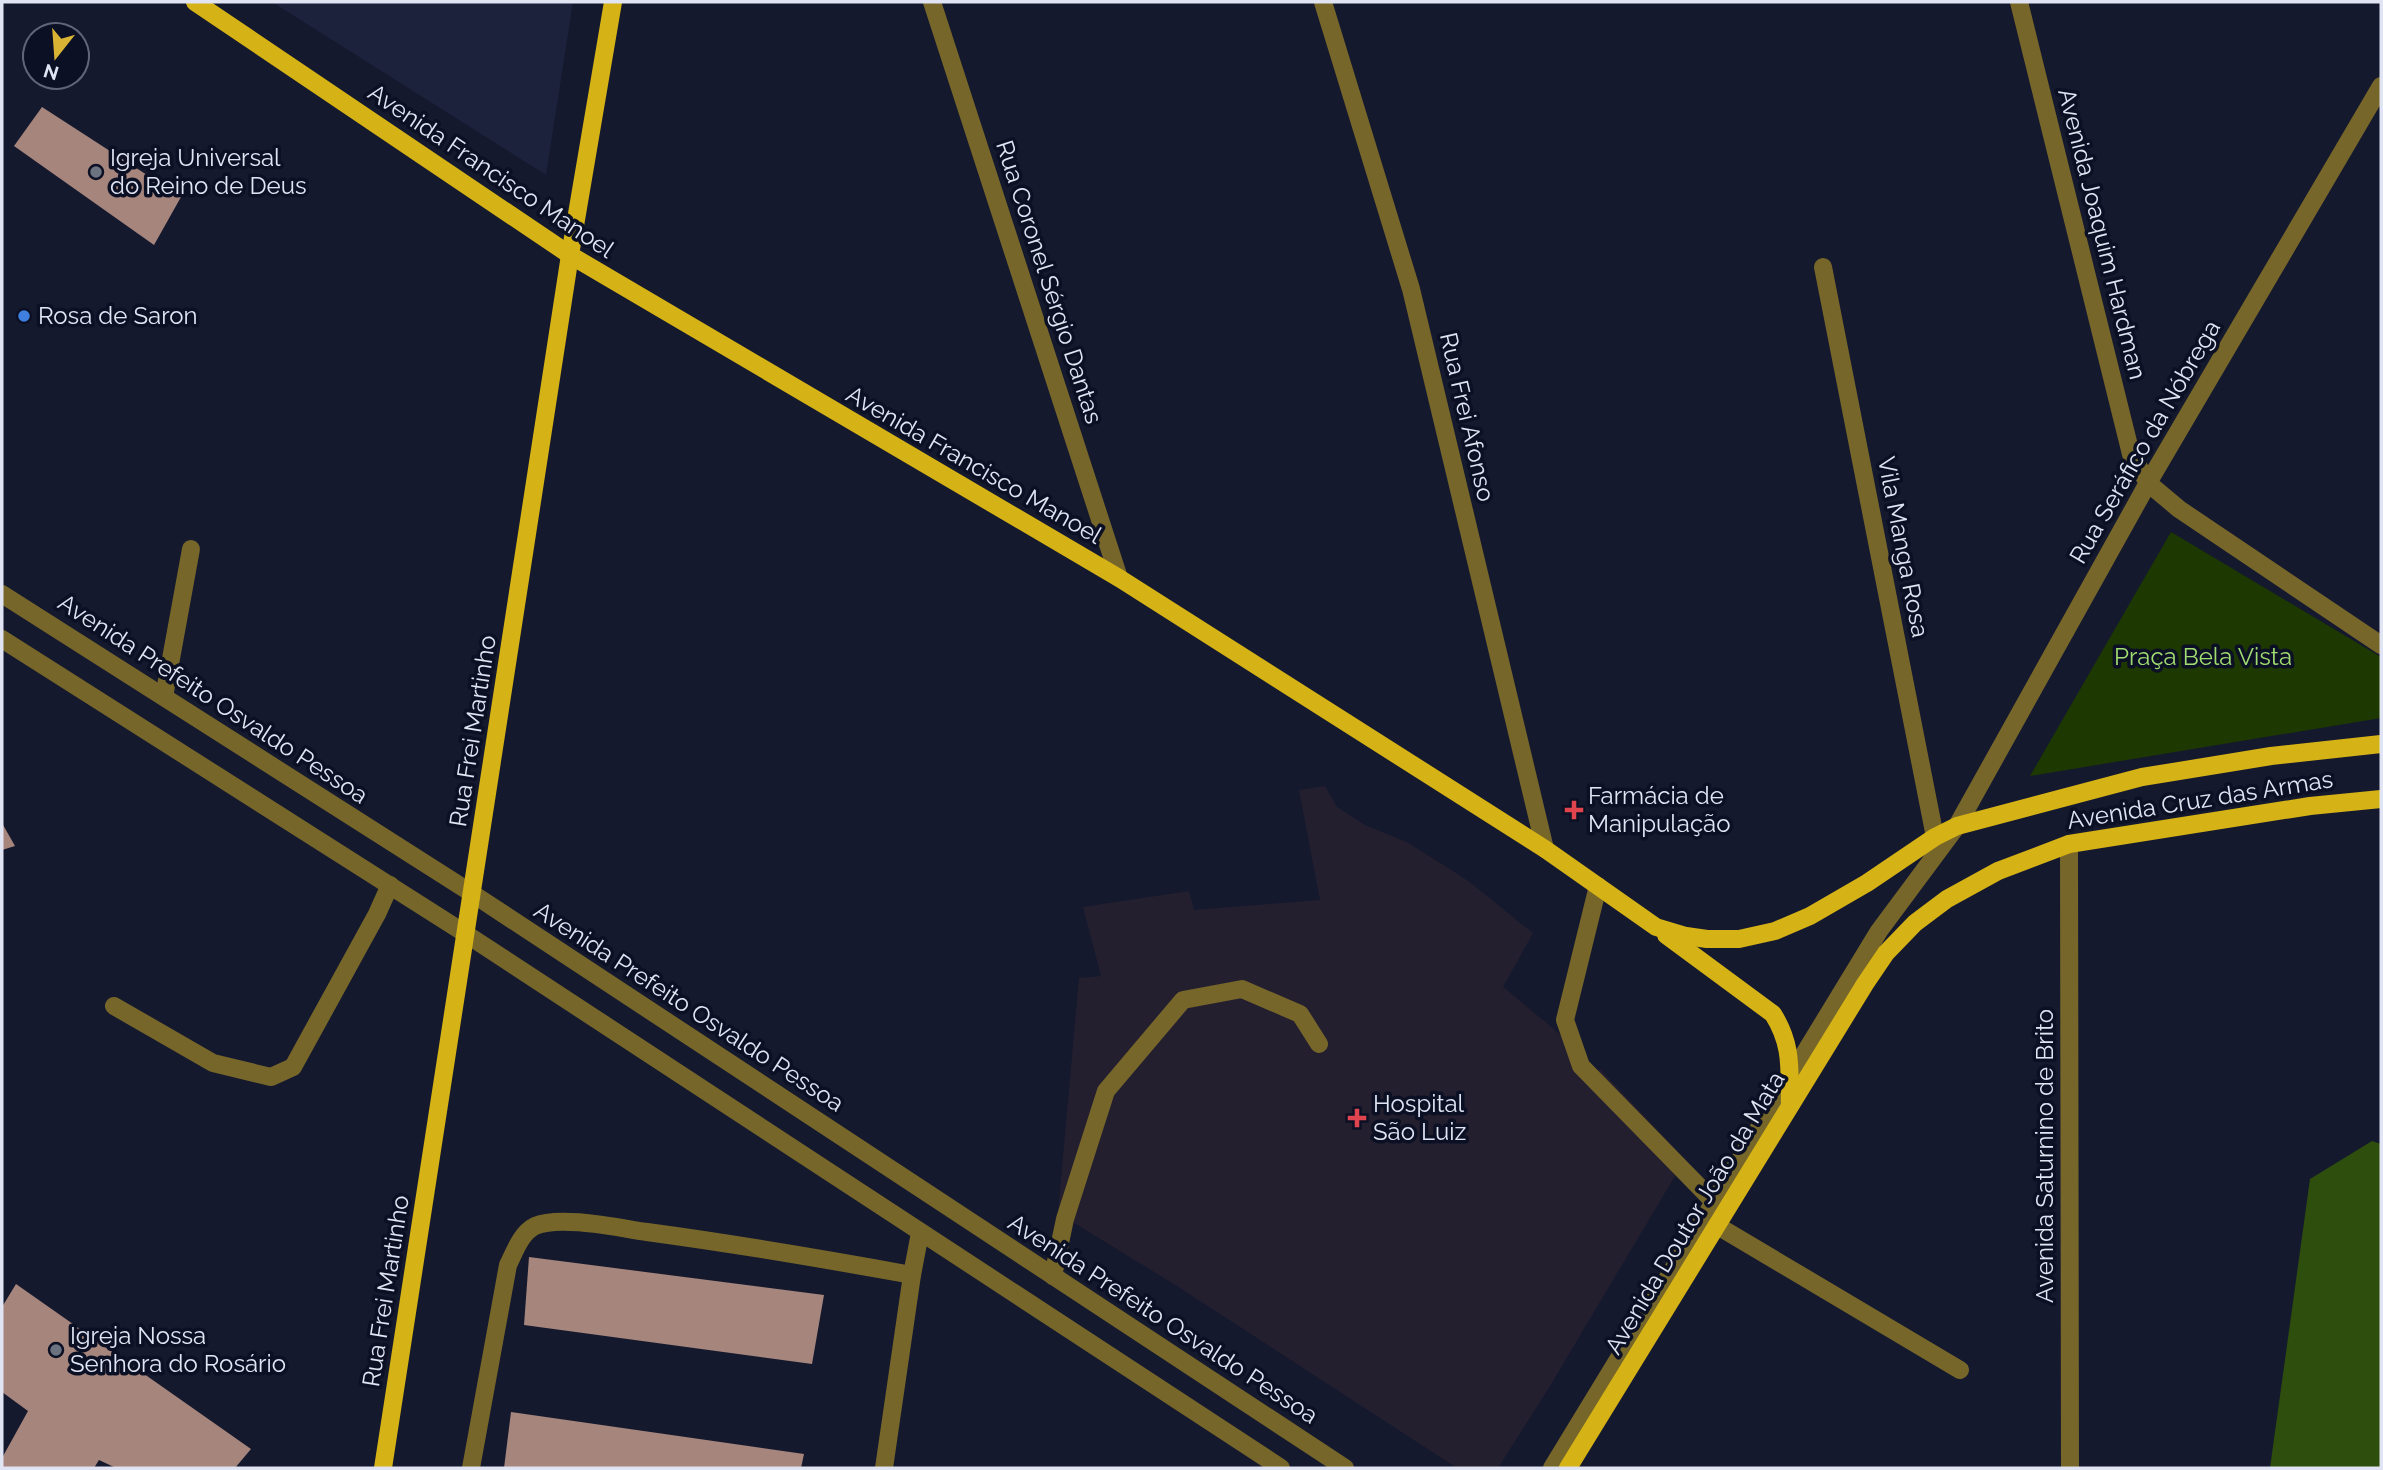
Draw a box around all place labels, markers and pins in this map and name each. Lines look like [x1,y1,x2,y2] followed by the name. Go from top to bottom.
[110,143,307,200] place label: Igreja Universal do Reino de Deus
[88,164,104,180] marker: Igreja Universal do Reino de Deus
[38,301,197,330] place label: Rosa de Saron
[16,308,32,324] marker: Rosa de Saron
[1588,781,1730,838] place label: Farmácia de Manipulação
[1566,802,1582,818] marker: Farmácia de Manipulação
[1373,1089,1466,1146] place label: Hospital São Luiz
[1347,1108,1367,1128] marker: Hospital São Luiz
[70,1321,286,1378] place label: Igreja Nossa Senhora do Rosário
[48,1342,64,1358] marker: Igreja Nossa Senhora do Rosário

